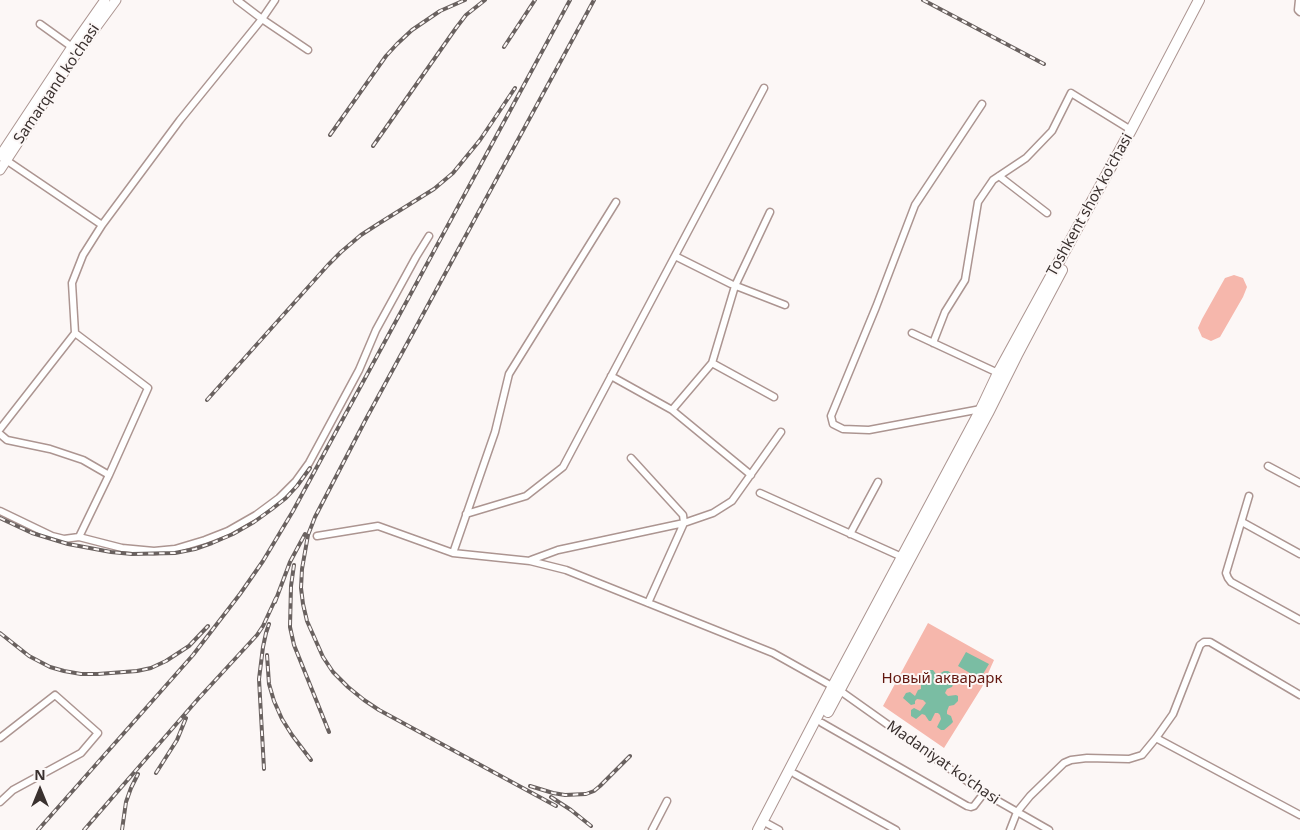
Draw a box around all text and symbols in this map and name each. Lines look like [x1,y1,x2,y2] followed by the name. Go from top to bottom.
[10,21,104,147] street label: Samarqand ko'chasi
[1043,131,1137,279] street label: Toshkent shox ko'chasi
[882,670,1002,688] park label: Новый акварарк
[883,717,1003,809] street label: Madaniyat ko'chasi
[15,765,65,815] north arrow
[34,765,46,784] text: N

